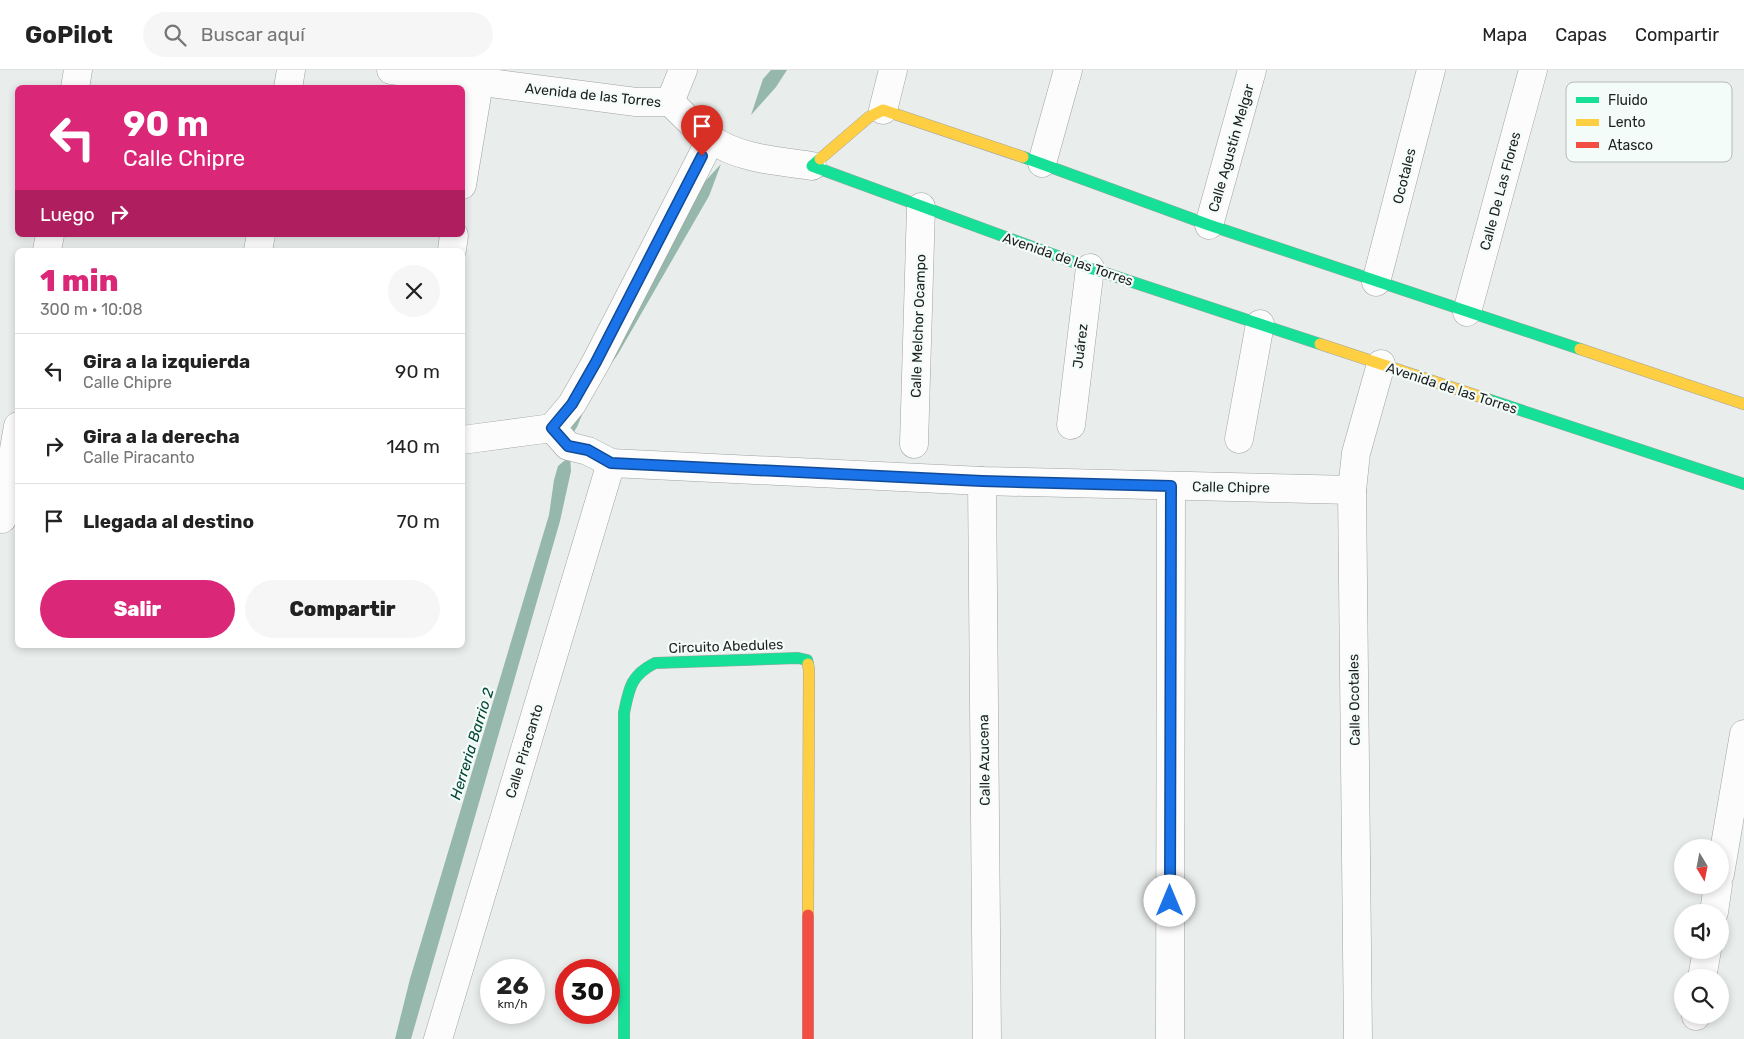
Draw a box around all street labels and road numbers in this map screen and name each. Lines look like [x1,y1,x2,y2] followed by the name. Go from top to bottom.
[524,80,662,111] street label: Avenida de las Torres
[1205,81,1258,214] street label: Calle Agustín Melgar
[1476,130,1524,252] street label: Calle De Las Flores
[1389,147,1420,206] street label: Ocotales
[1000,229,1135,290] street label: Avenida de las Torres
[907,254,930,398] street label: Calle Melchor Ocampo
[1069,323,1092,369] street label: Juárez
[1384,359,1520,418] street label: Avenida de las Torres
[1192,478,1270,497] street label: Calle Chipre
[668,636,784,657] street label: Circuito Abedules
[1345,654,1364,746] street label: Calle Ocotales
[502,702,547,800] street label: Calle Piracanto
[975,714,994,806] street label: Calle Azucena

